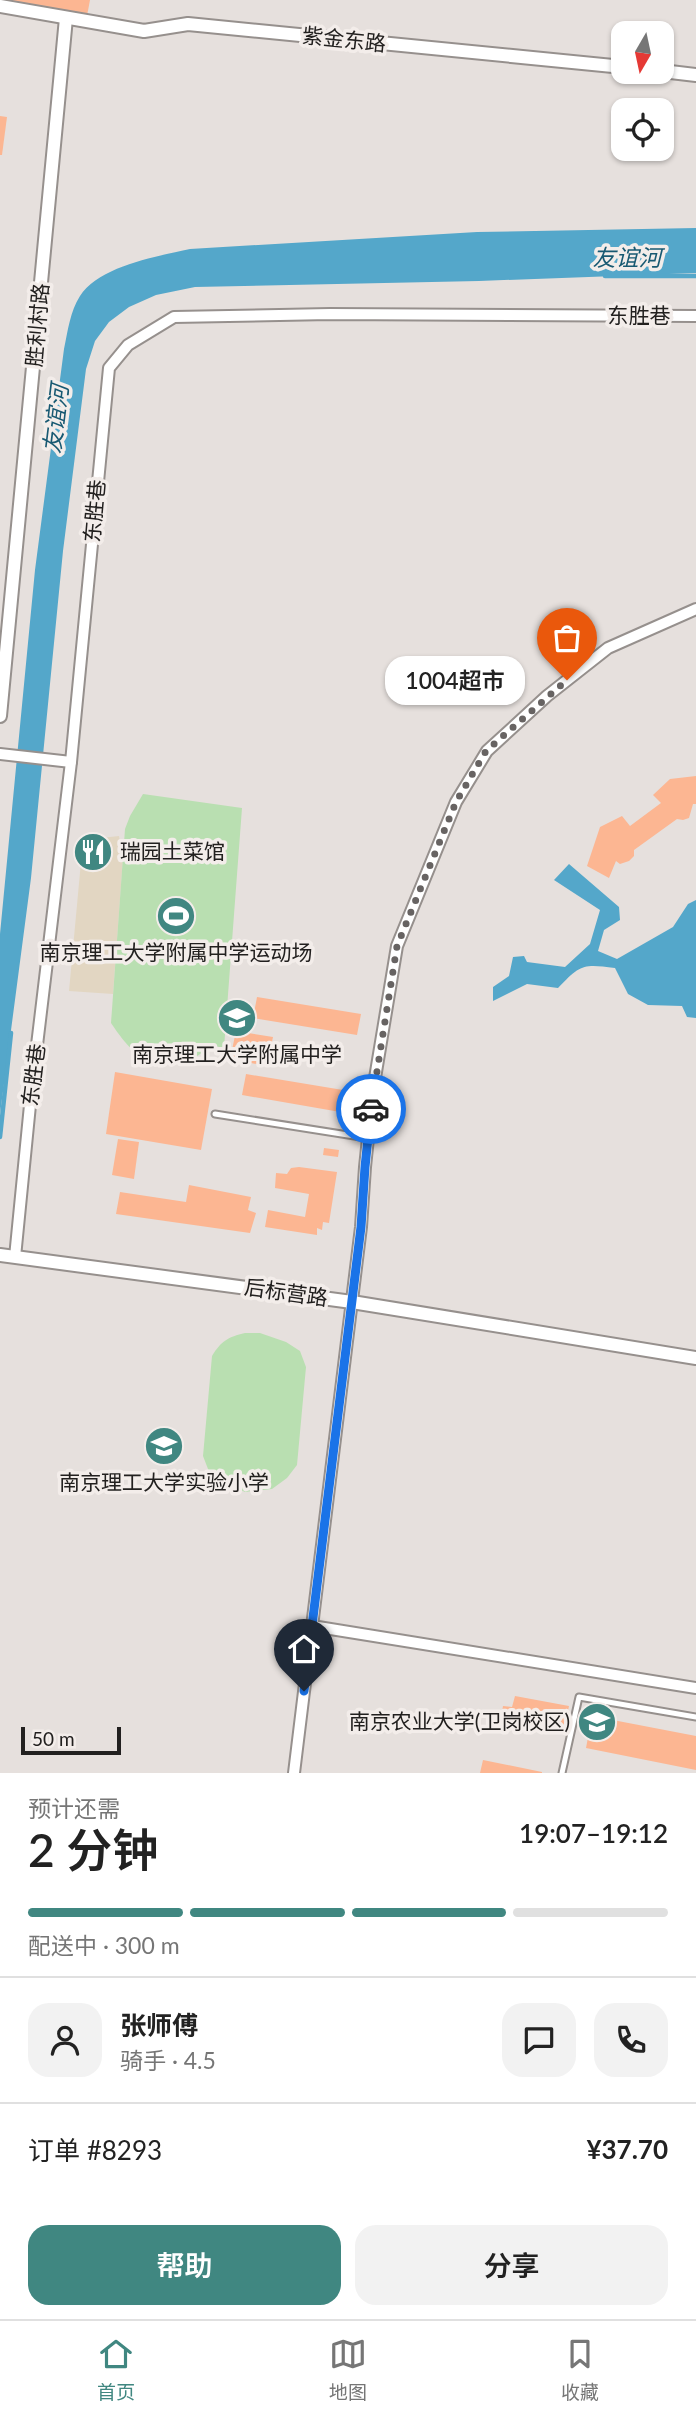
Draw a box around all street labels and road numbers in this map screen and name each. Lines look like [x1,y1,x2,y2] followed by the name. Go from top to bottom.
[301,22,387,55] street label: 紫金东路
[20,282,53,368] street label: 胜利村路
[608,302,671,327] street label: 东胜巷
[78,478,109,543] street label: 东胜巷
[16,1042,49,1108] street label: 东胜巷
[243,1273,330,1310] street label: 后标营路

